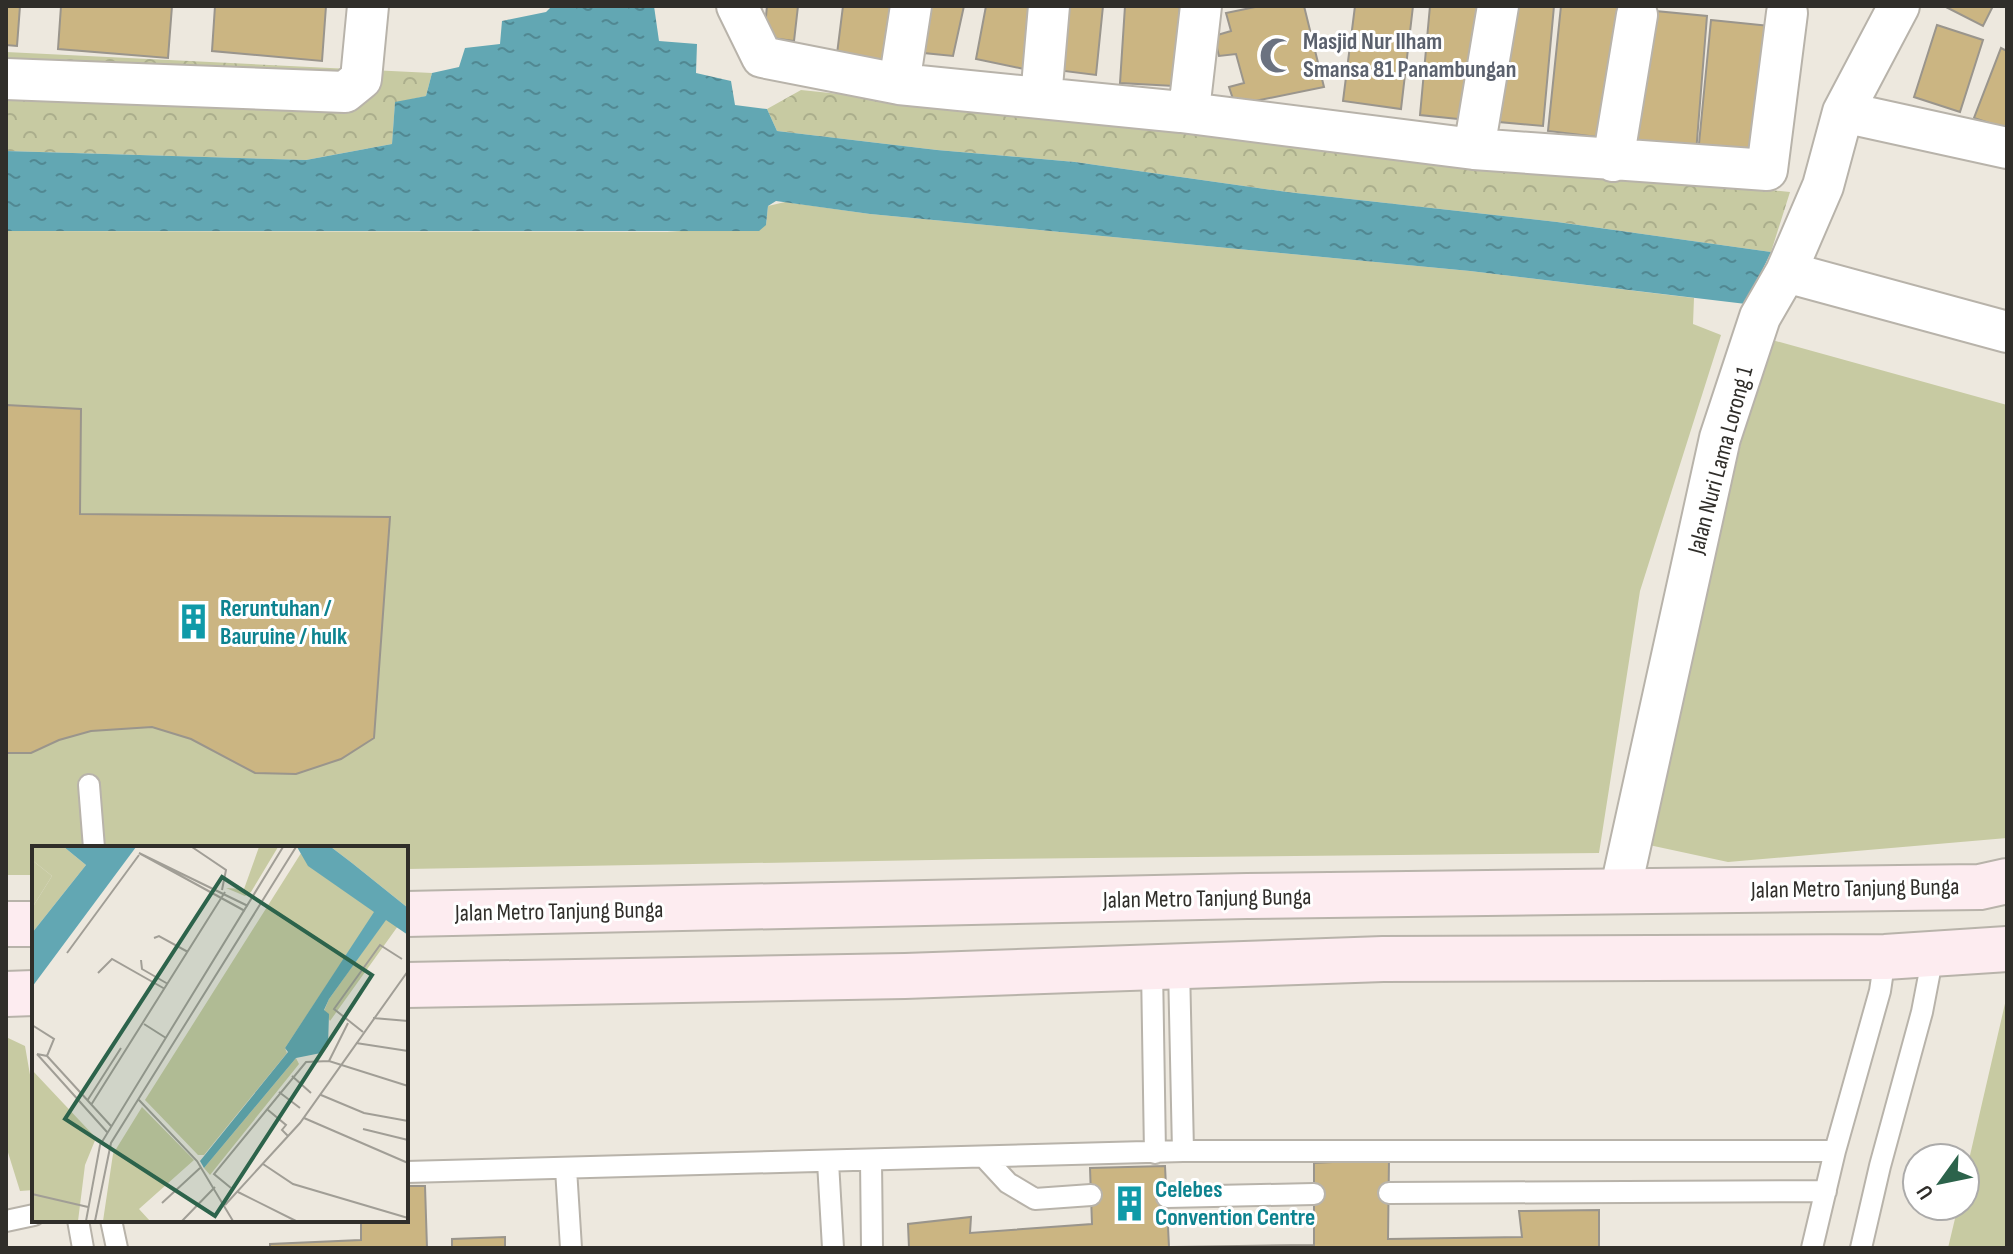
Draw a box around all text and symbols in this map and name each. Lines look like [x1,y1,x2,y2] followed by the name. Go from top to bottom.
[1303,27,1516,84] place label: Masjid Nur Ilham Smansa 81 Panambungan
[1258,36,1296,74] mosque icon: Masjid Nur Ilham Smansa 81 Panambungan
[1681,363,1760,558] street label: Jalan Nuri Lama Lorong 1
[220,594,347,651] place label: Reruntuhan / Bauruine / hulk
[175,603,213,641] building icon: Reruntuhan / Bauruine / hulk
[32,846,408,1222] inset map
[1749,872,1960,905] street label: Jalan Metro Tanjung Bunga
[1101,882,1312,915] street label: Jalan Metro Tanjung Bunga
[453,895,664,928] street label: Jalan Metro Tanjung Bunga
[1901,1142,1981,1222] north arrow
[1155,1175,1315,1232] place label: Celebes Convention Centre
[1911,1180,1940,1204] text: U
[1110,1184,1148,1222] building icon: Celebes Convention Centre

